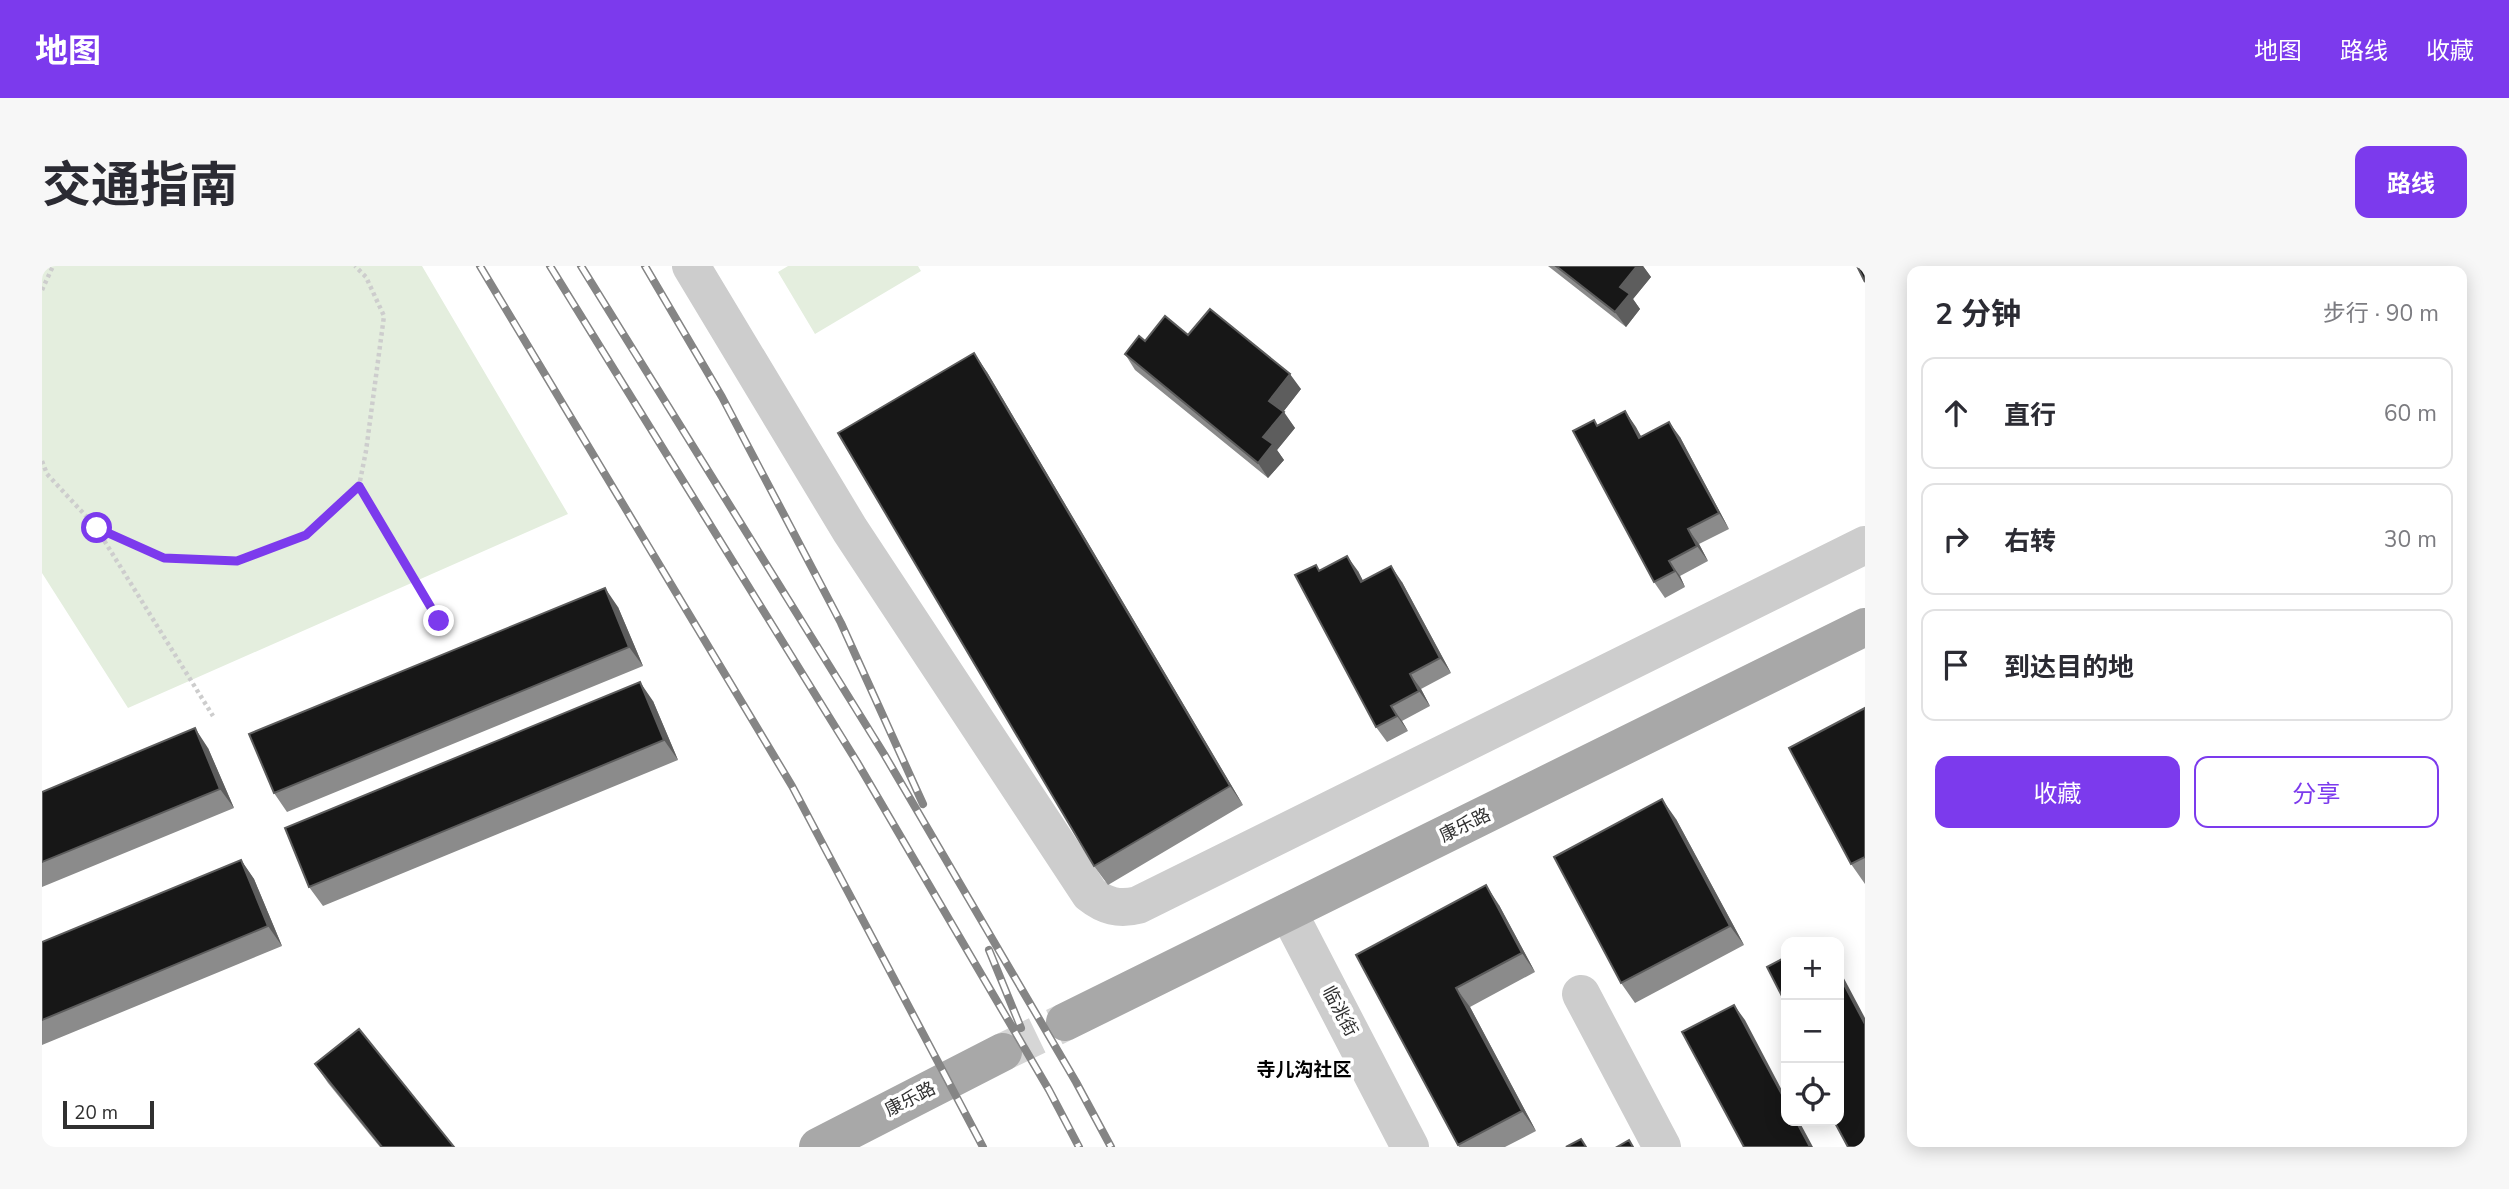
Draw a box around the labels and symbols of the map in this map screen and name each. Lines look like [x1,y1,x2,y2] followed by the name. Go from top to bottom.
[81,512,112,543] route start
[423,605,454,636] route end
[1435,802,1495,848] street label: 康乐路
[1317,982,1363,1040] street label: 临洮街
[1256,1057,1352,1083] district label: 寺儿沟社区
[880,1076,940,1122] street label: 康乐路
[63,1098,154,1130] scale bar

